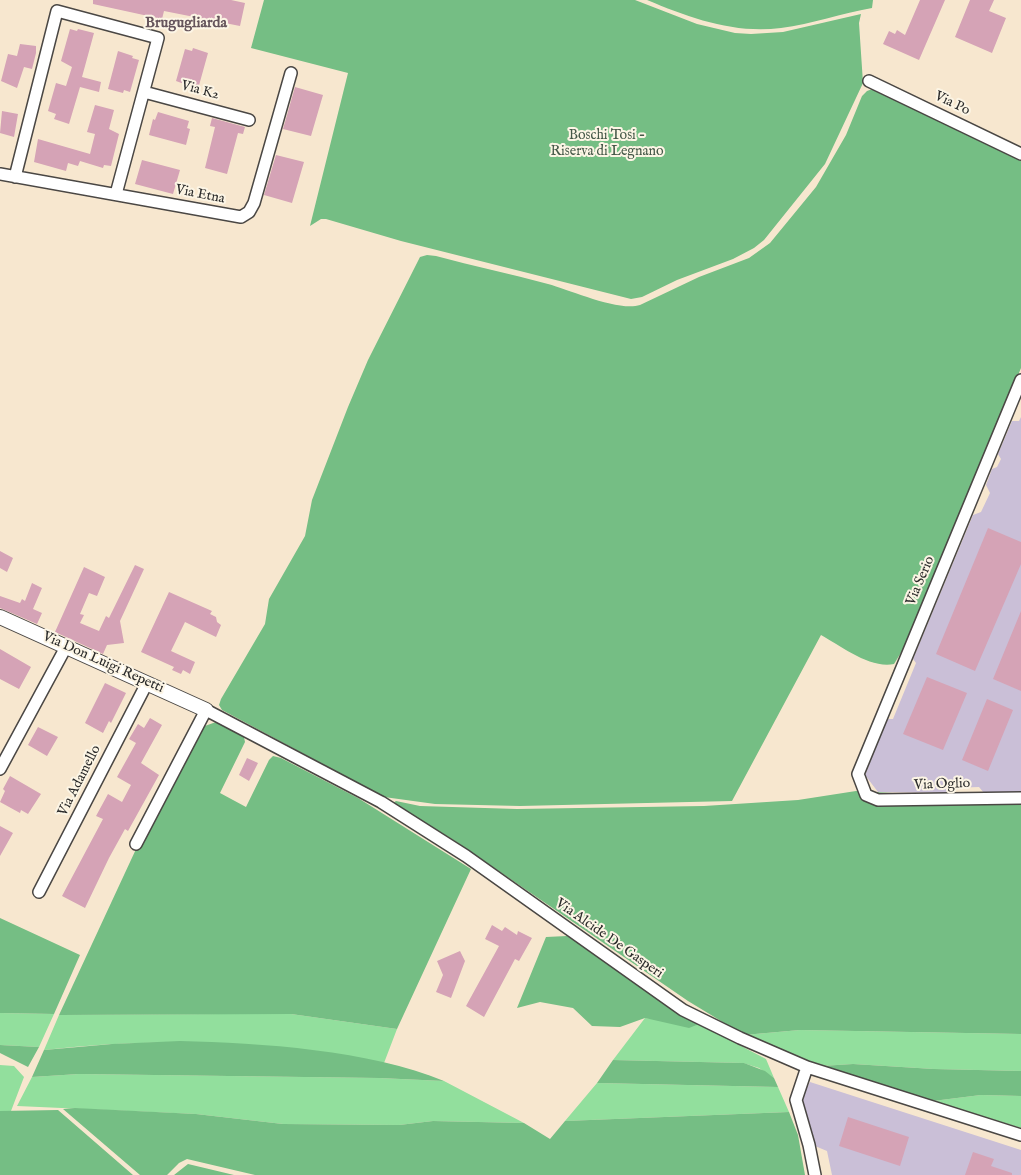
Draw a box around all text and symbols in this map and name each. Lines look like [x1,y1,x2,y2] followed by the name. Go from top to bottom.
[145,15,227,33] district label: Brugugliarda
[179,78,221,104] street label: Via K2
[932,88,972,120] street label: Via Po
[551,128,663,160] park label: Boschi Tosi - Riserva di Legnano
[174,182,226,208] street label: Via Etna
[903,554,939,608] street label: Via Serio
[40,629,166,697] street label: Via Don Luigi Repetti
[55,743,105,819] street label: Via Adamello
[914,776,970,794] street label: Via Oglio
[552,896,666,982] street label: Via Alcide De Gasperi

